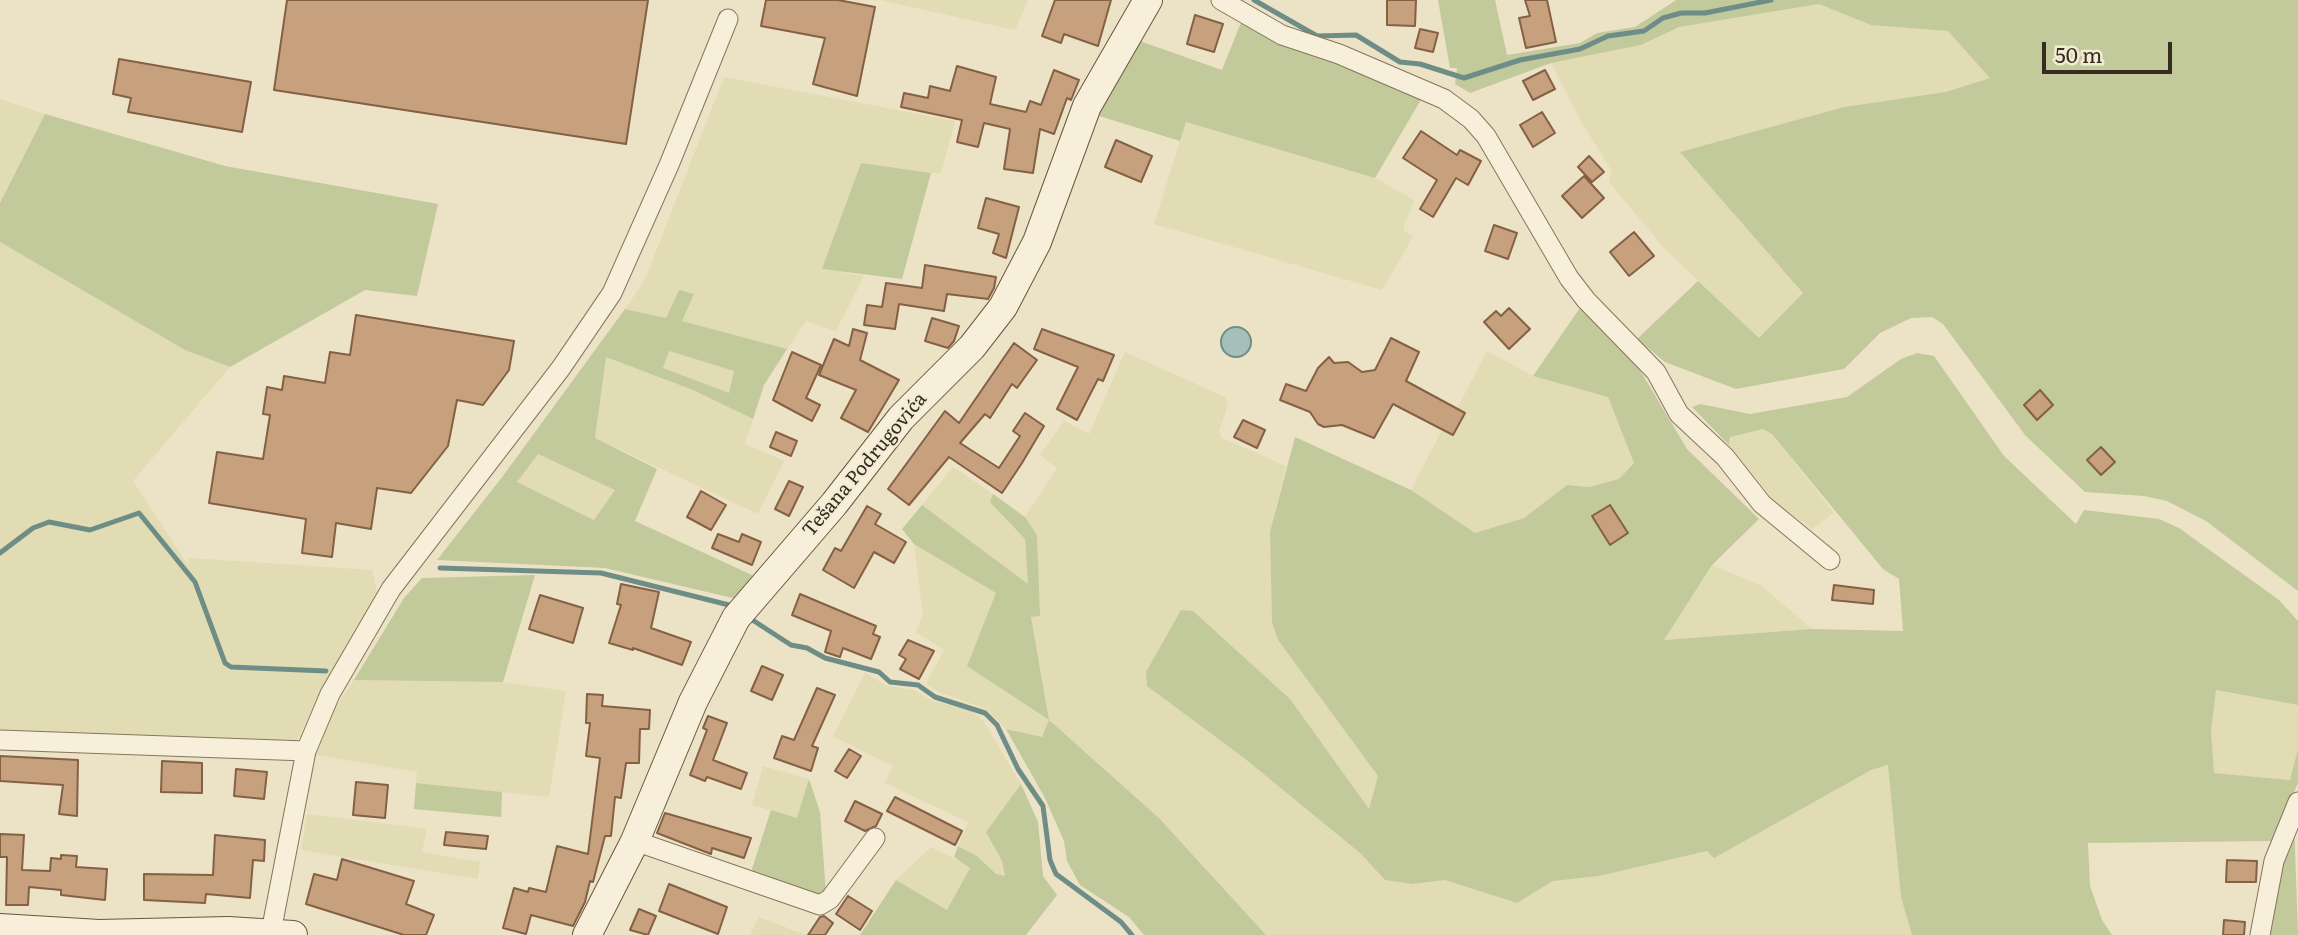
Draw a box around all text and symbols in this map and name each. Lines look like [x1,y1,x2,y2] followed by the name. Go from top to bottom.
[2046,28,2176,72] scale bar
[2055,38,2102,69] text: 50 m
[798,388,932,542] street label: Tešana Podrugovića

